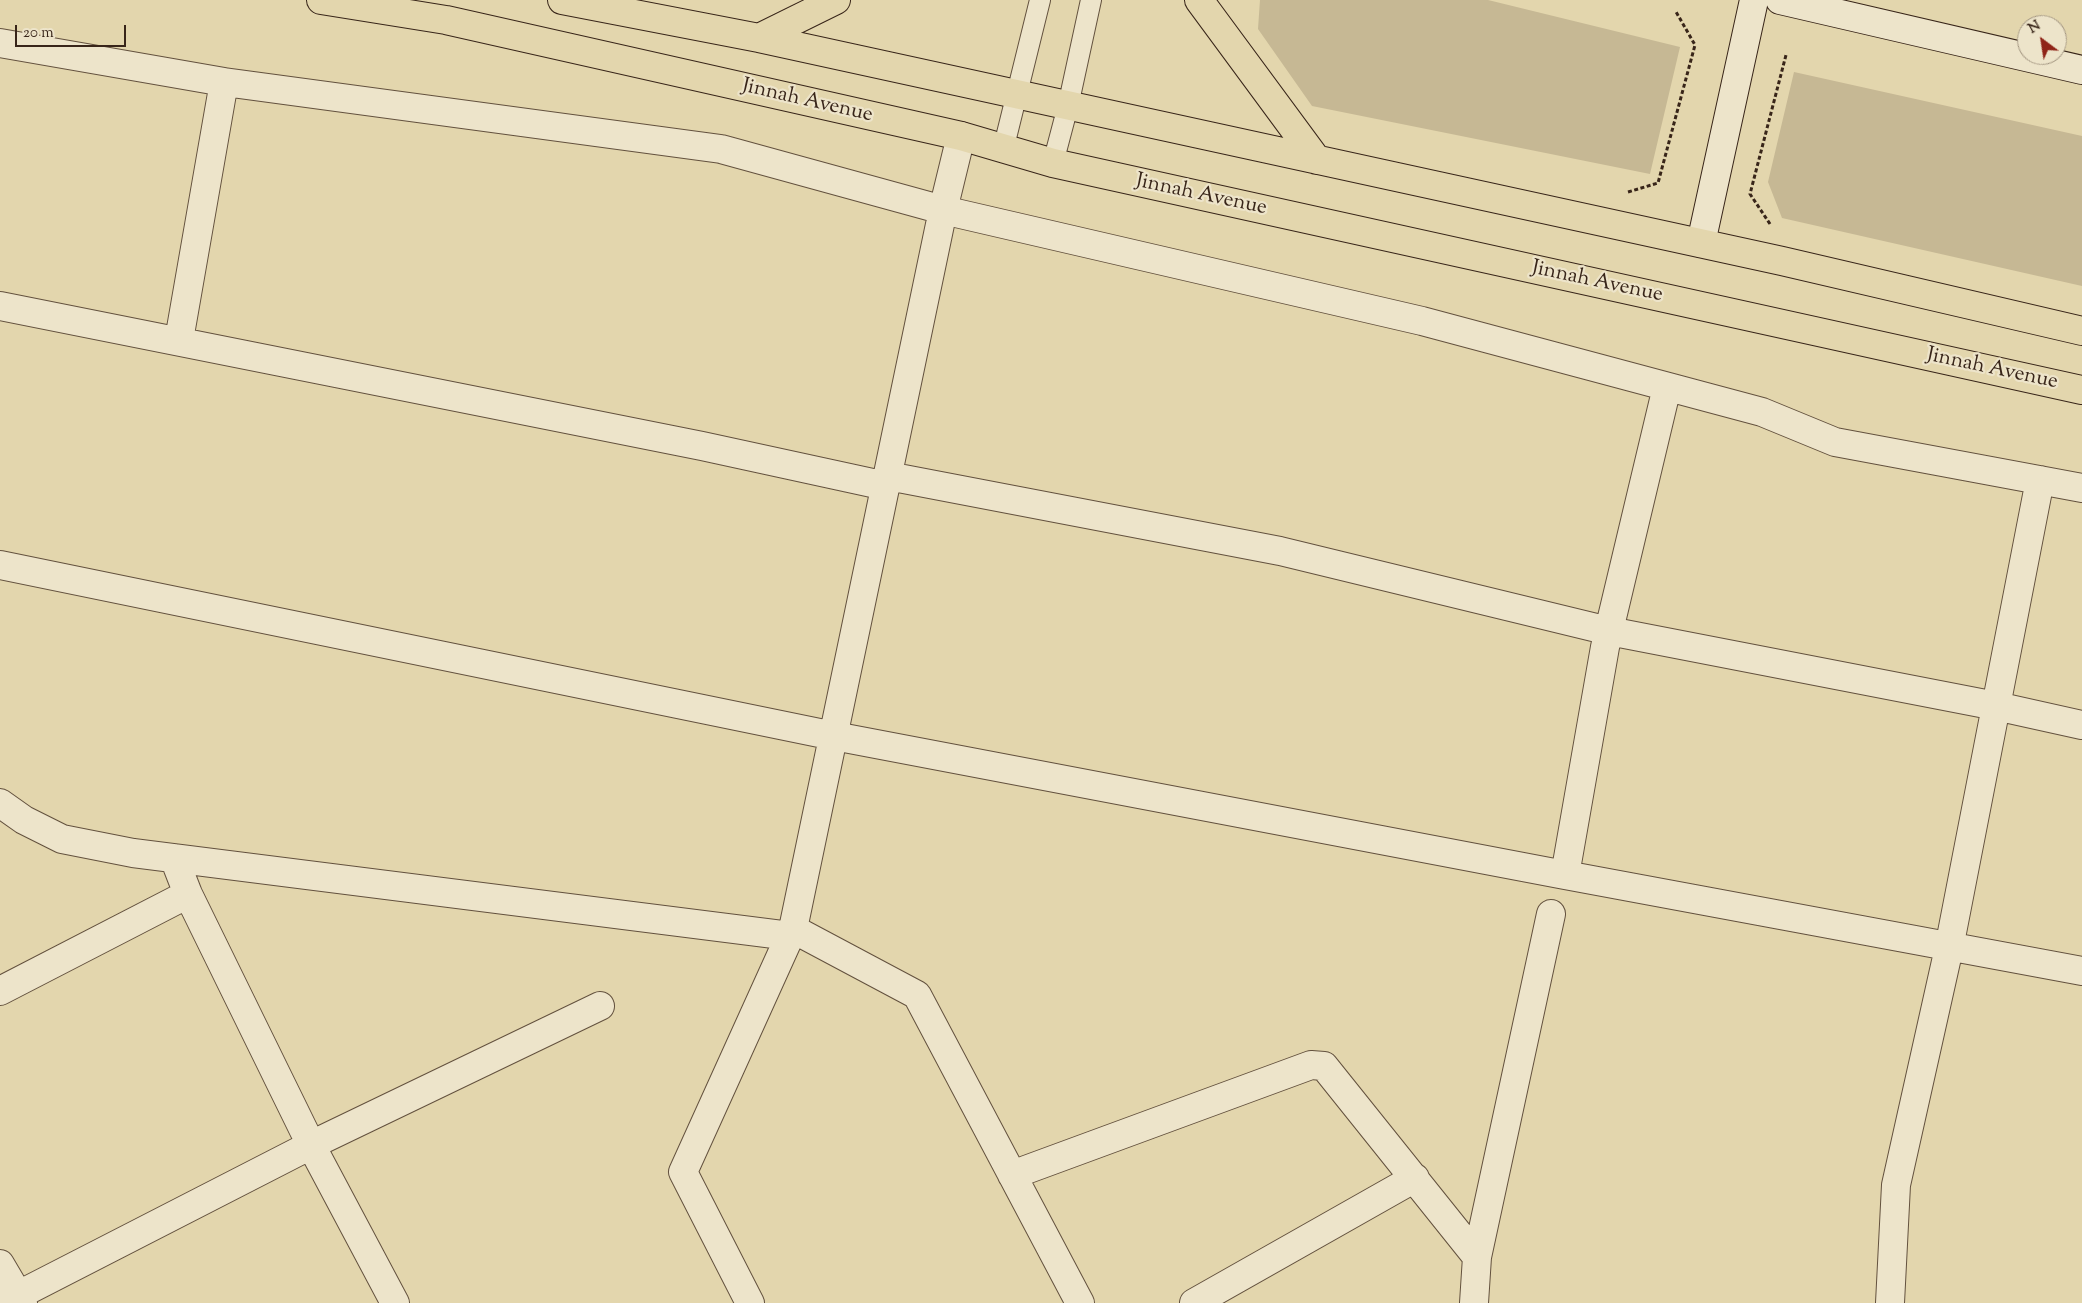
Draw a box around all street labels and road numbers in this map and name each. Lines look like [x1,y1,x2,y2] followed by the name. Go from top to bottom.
[739,75,875,129] street label: Jinnah Avenue
[1133,170,1269,222] street label: Jinnah Avenue
[1529,257,1665,309] street label: Jinnah Avenue
[1924,344,2060,396] street label: Jinnah Avenue

